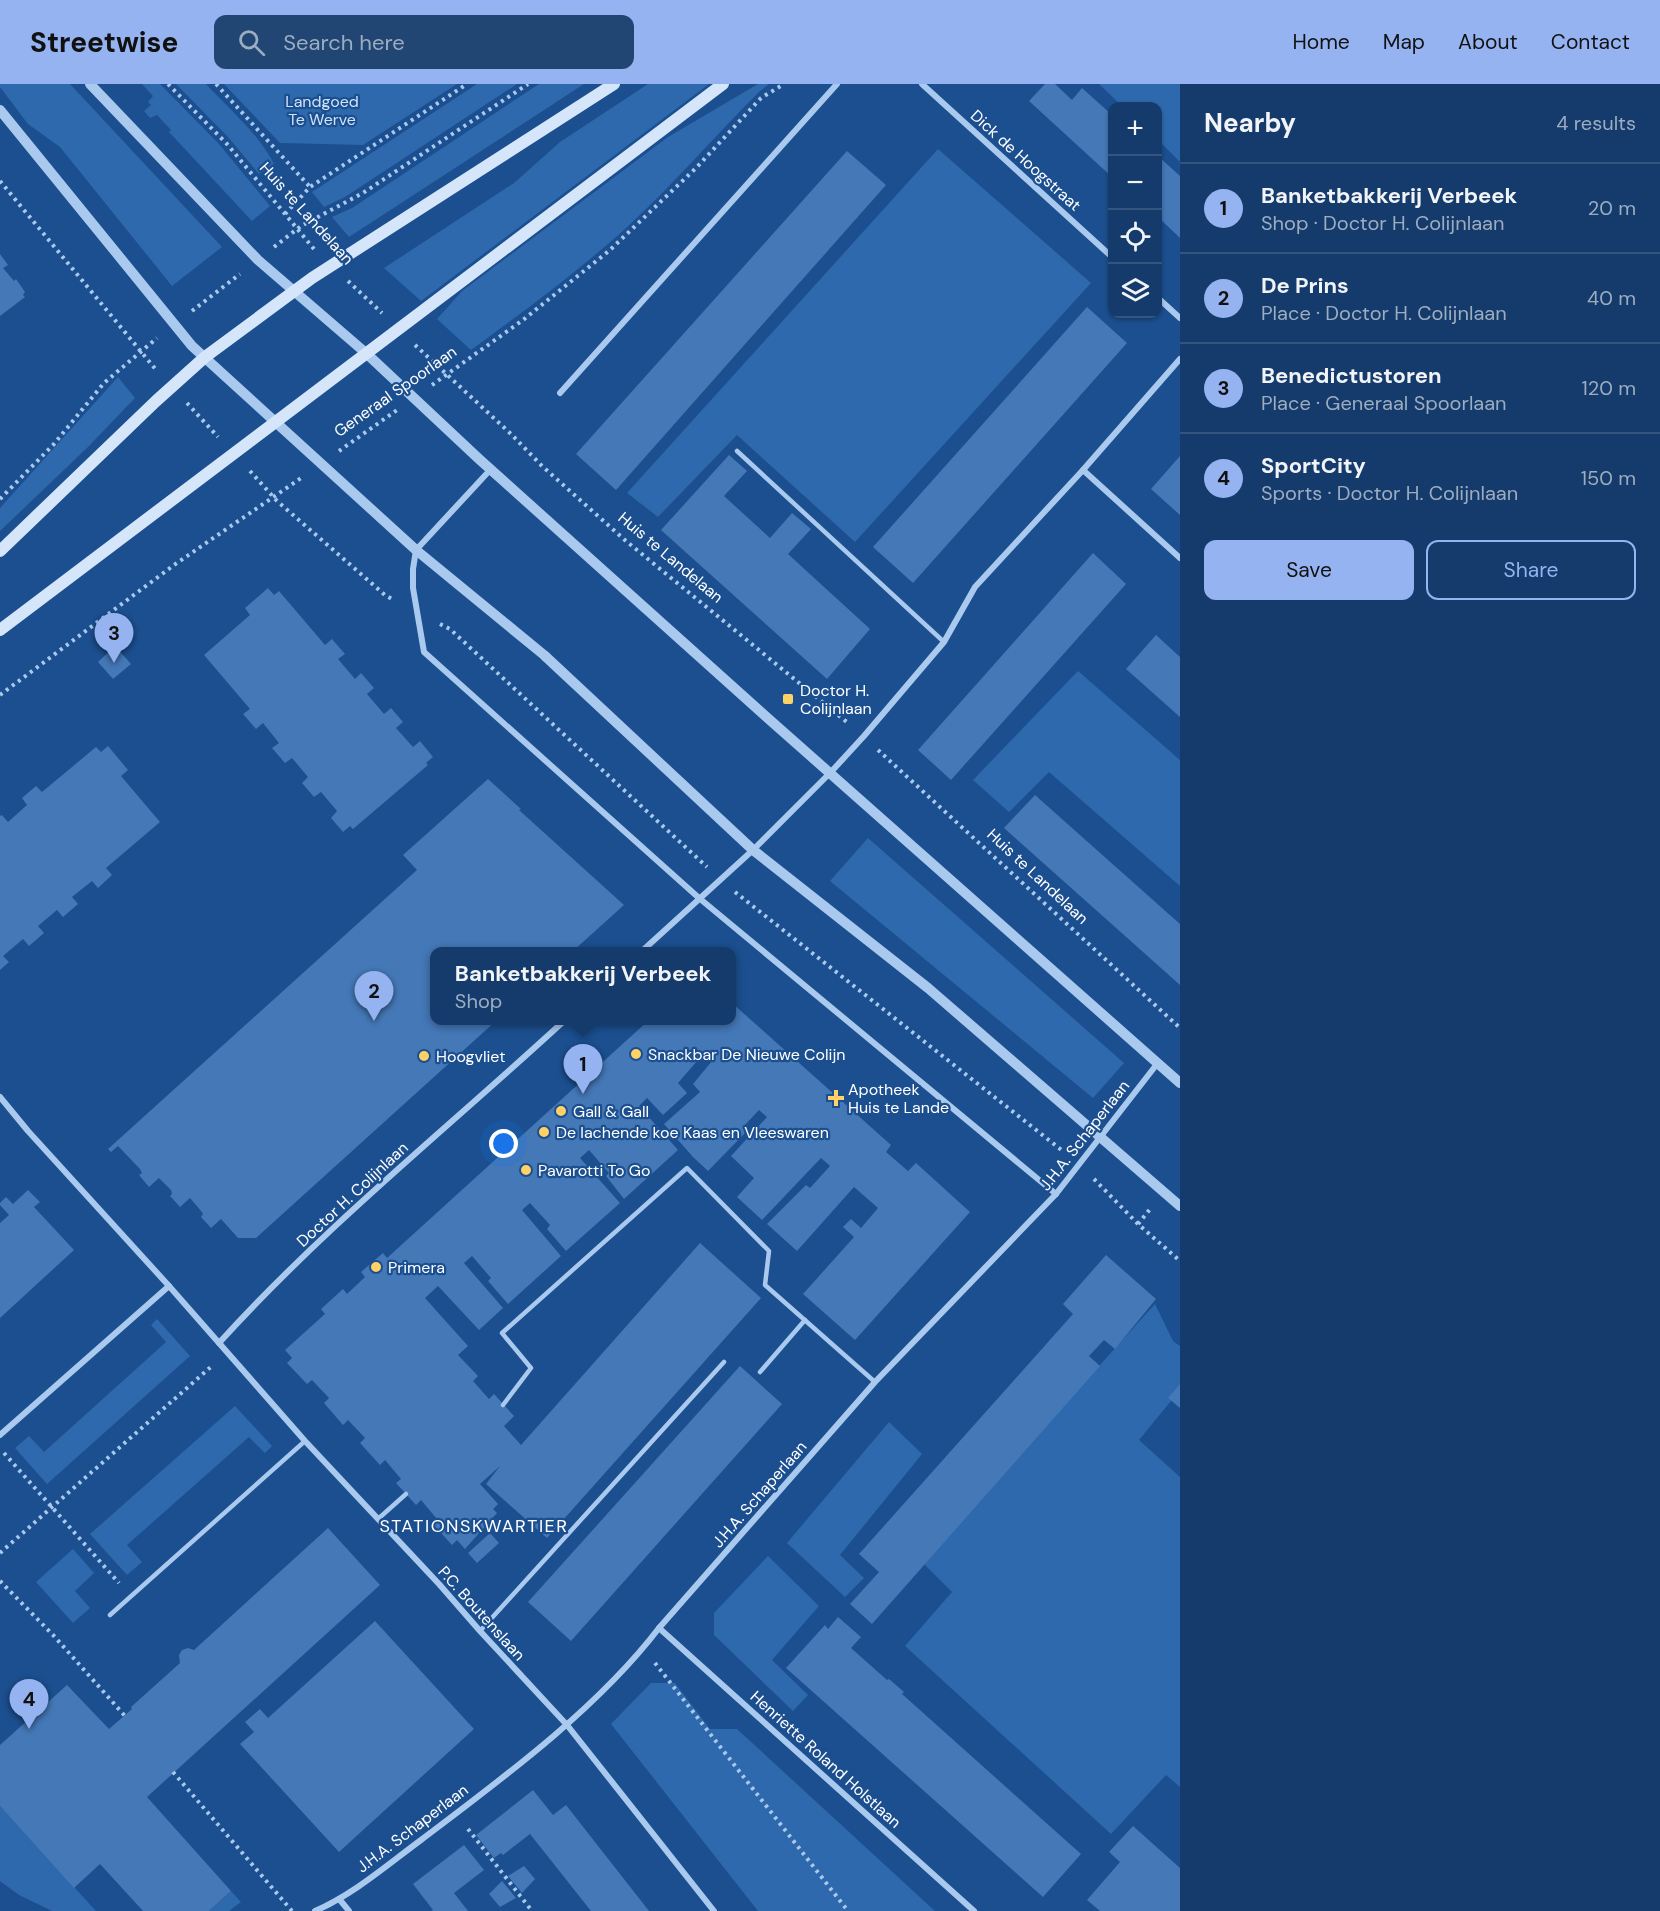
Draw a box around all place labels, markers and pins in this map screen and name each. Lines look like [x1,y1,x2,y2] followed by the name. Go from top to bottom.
[94,614,134,663] pin: 3
[800,680,872,719] place label: Doctor H. Colijnlaan
[781,692,795,706] marker: Doctor H. Colijnlaan
[354,972,394,1021] pin: 2
[564,1044,602,1094] pin: 1
[648,1044,845,1065] place label: Snackbar De Nieuwe Colijn
[436,1046,505,1067] place label: Hoogvliet
[629,1047,643,1061] marker: Snackbar De Nieuwe Colijn
[417,1049,431,1063] marker: Hoogvliet
[848,1079,949,1118] place label: Apotheek Huis te Lande
[829,1091,843,1105] marker: Apotheek Huis te Lande
[573,1101,649,1122] place label: Gall & Gall
[554,1104,568,1118] marker: Gall & Gall
[556,1122,829,1143] place label: De lachende koe Kaas en Vleeswaren
[537,1125,551,1139] marker: De lachende koe Kaas en Vleeswaren
[538,1160,650,1181] place label: Pavarotti To Go
[519,1163,533,1177] marker: Pavarotti To Go
[388,1257,445,1278] place label: Primera
[369,1260,383,1274] marker: Primera
[9,1680,48,1729] pin: 4

